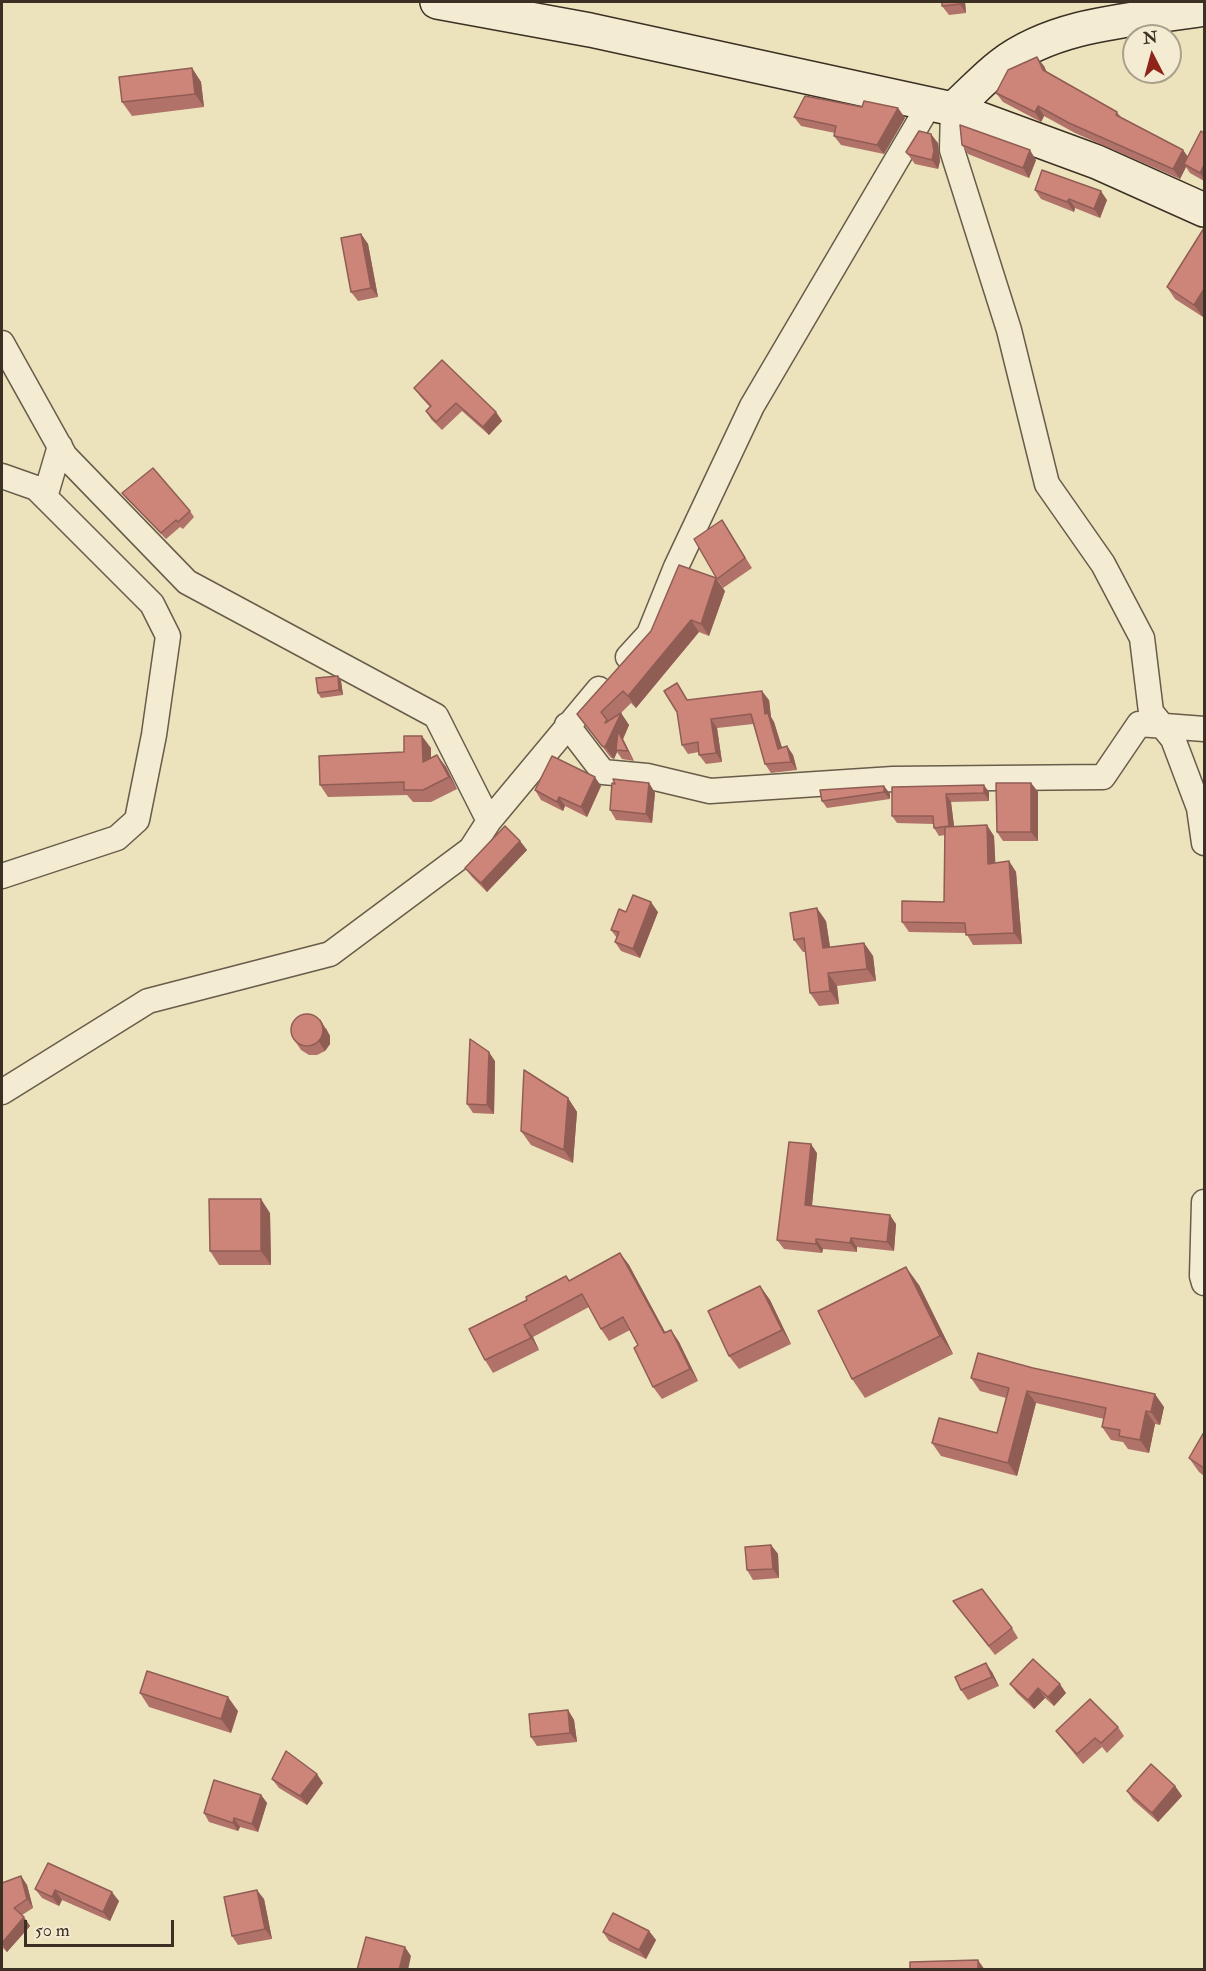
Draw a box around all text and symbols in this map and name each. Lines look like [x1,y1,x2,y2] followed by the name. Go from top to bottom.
[1122,24,1182,84] north arrow
[1142,27,1158,49] text: N
[27,1908,177,1946] scale bar
[35,1919,70,1942] text: 50 m

